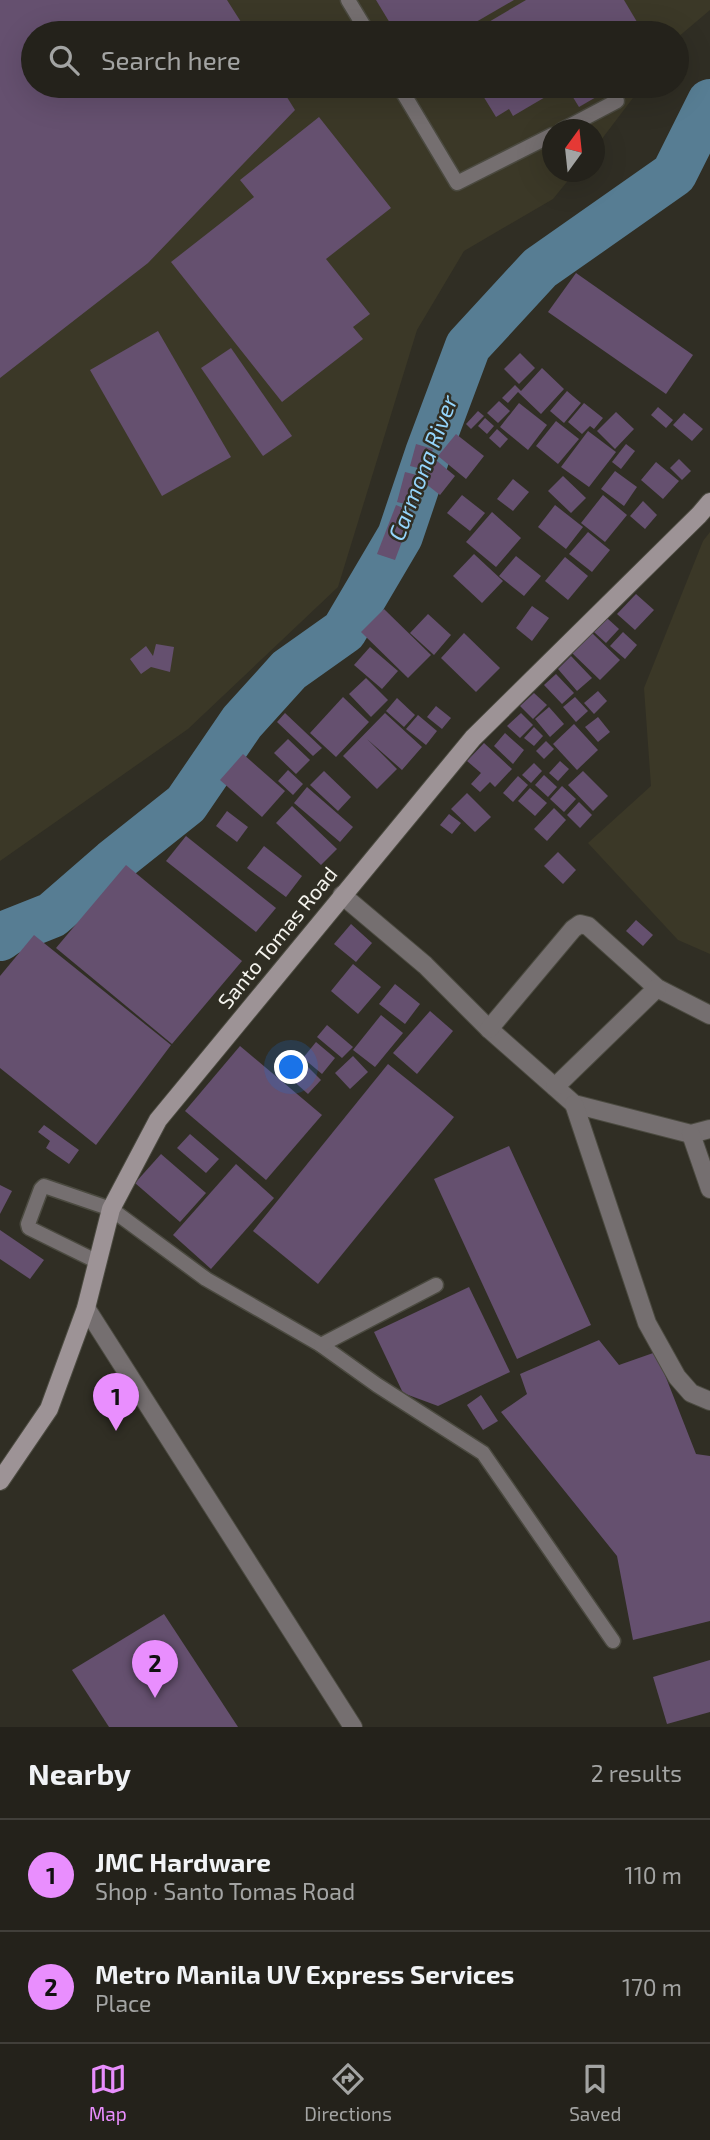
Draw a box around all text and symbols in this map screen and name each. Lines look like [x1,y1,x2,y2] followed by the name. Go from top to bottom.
[21,21,689,98] search box
[45,41,83,79] icon: search
[101,44,241,75] text: Search here
[542,119,605,182] north arrow
[381,390,463,544] water label: Carmona River
[212,861,342,1013] street label: Santo Tomas Road
[274,1050,308,1084] your location
[93,1373,139,1431] pin: 1
[132,1640,178,1698] pin: 2
[28,1755,131,1791] text: Nearby
[591,1759,682,1787] text: 2 results
[95,1846,271,1877] text: JMC Hardware
[46,1861,56,1889] text: 1
[625,1861,682,1889] text: 110 m
[95,1877,355,1905] text: Shop · Santo Tomas Road
[95,1958,514,1989] text: Metro Manila UV Express Services
[44,1973,58,2001] text: 2
[622,1973,682,2001] text: 170 m
[95,1989,151,2017] text: Place
[89,2060,127,2125] tab: Map
[304,2060,392,2125] tab: Directions
[569,2060,621,2125] tab: Saved

